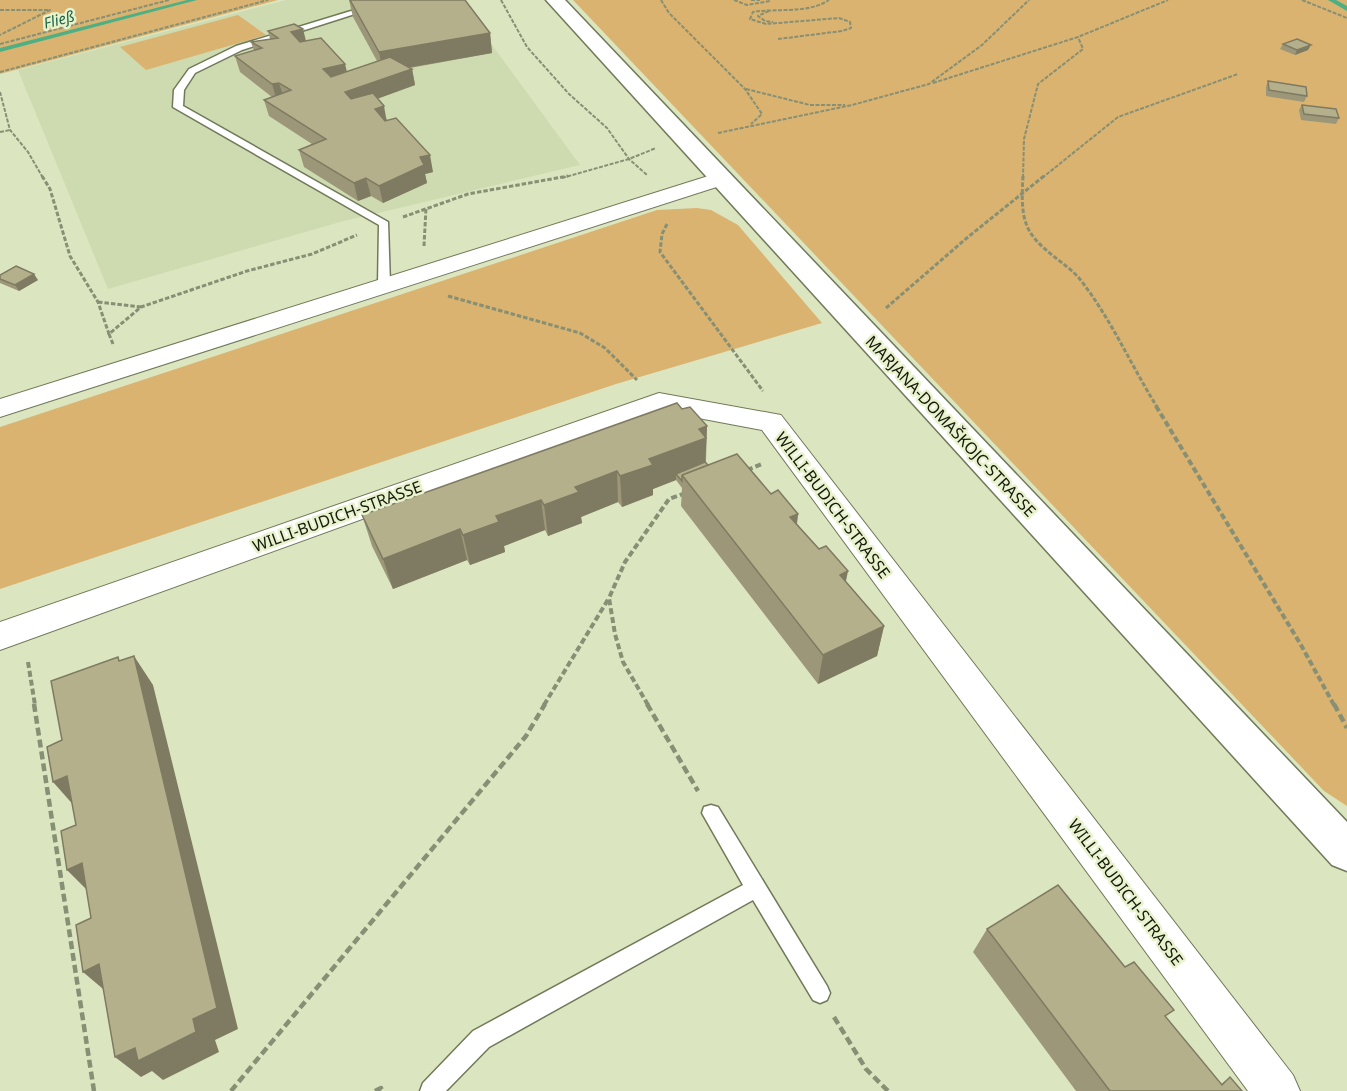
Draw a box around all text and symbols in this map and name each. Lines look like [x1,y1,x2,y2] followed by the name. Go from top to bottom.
[41,5,77,33] water label: Fließ
[861,331,1041,521] street label: MARJANA-DOMAŠKOJC-STRASSE
[771,427,895,583] street label: WILLI-BUDICH-STRASSE
[249,475,425,557] street label: WILLI-BUDICH-STRASSE
[1064,814,1188,970] street label: WILLI-BUDICH-STRASSE

